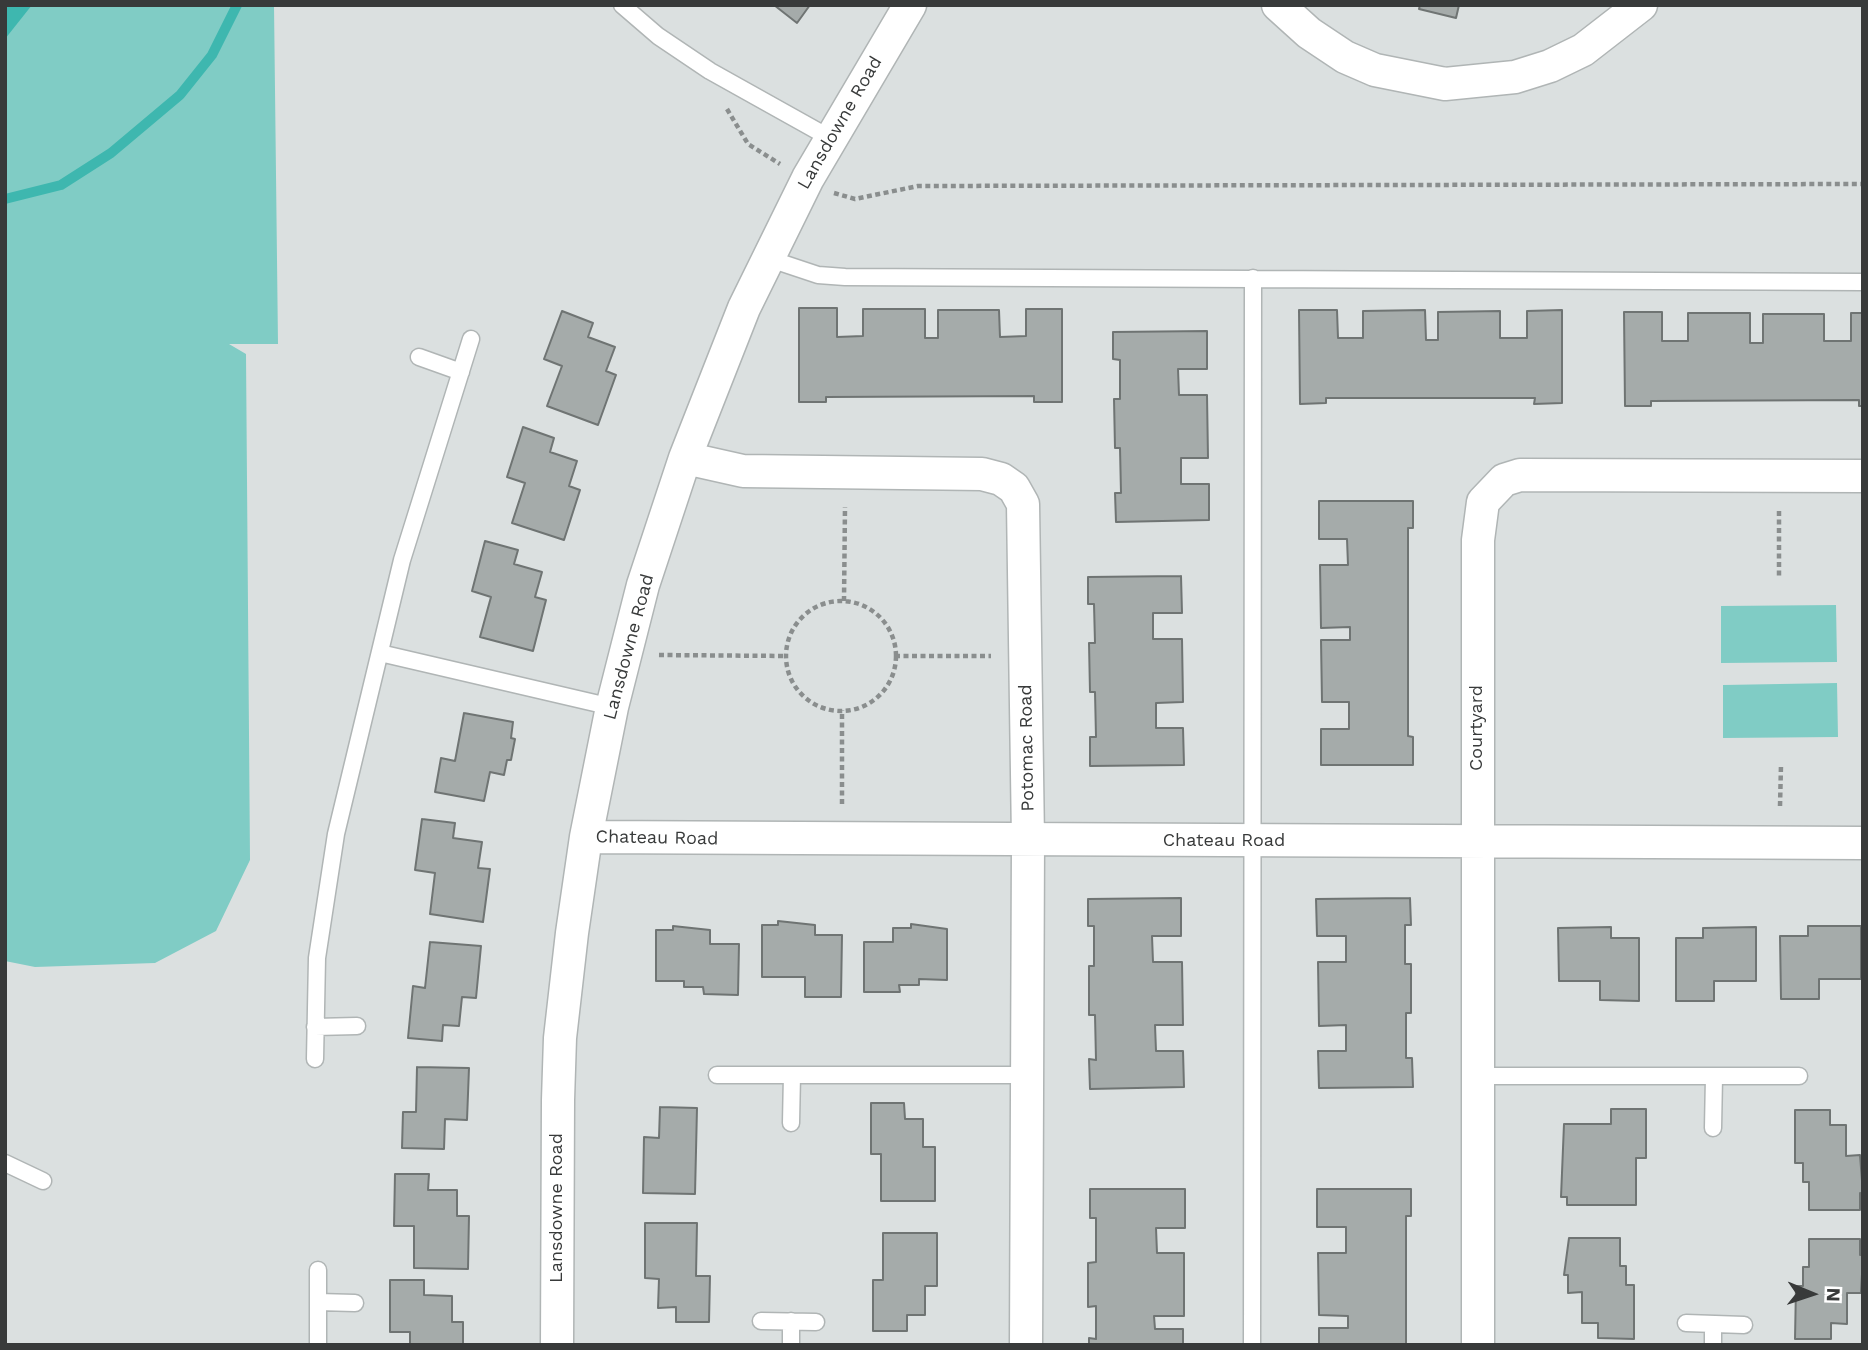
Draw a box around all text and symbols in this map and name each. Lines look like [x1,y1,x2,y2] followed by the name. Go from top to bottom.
[793,53,887,193] street label: Lansdowne Road
[599,572,659,722] street label: Lansdowne Road
[1015,684,1039,812] street label: Potomac Road
[1466,685,1488,771] street label: Courtyard
[596,826,718,850] street label: Chateau Road
[1163,830,1285,852] street label: Chateau Road
[546,1133,568,1283] street label: Lansdowne Road
[1777,1259,1847,1329] north arrow
[1822,1287,1845,1302] text: N

